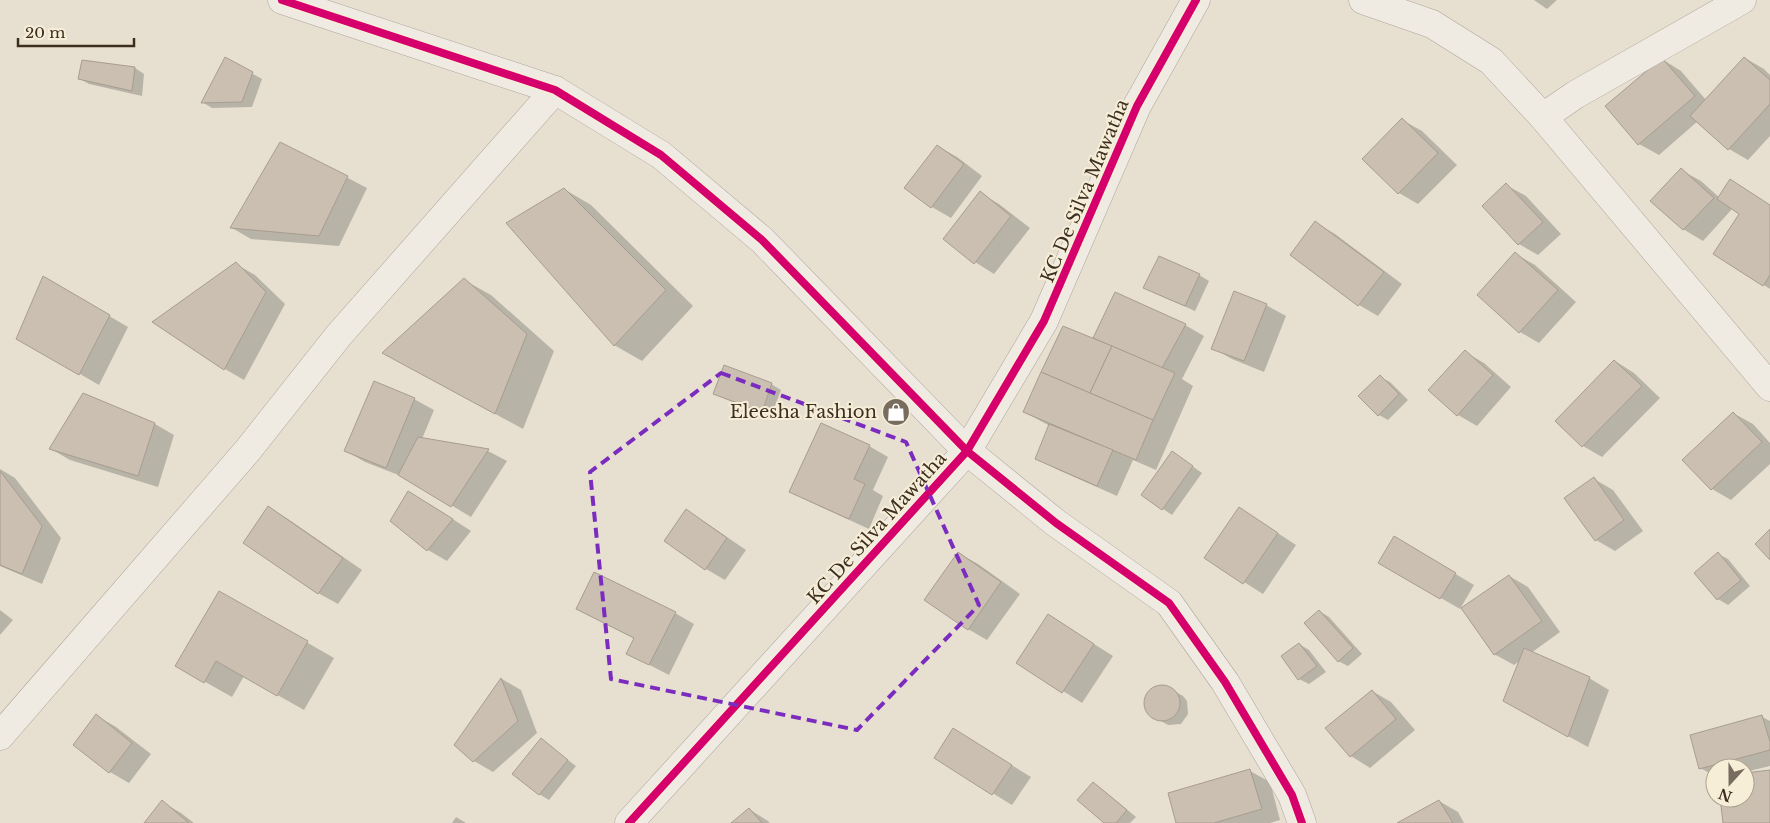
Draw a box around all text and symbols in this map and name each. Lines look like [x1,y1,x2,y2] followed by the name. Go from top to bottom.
[18,15,134,47] scale bar
[25,23,65,42] text: 20 m
[1036,96,1134,286] street label: KC De Silva Mawatha
[881,397,911,427] shop icon: Eleesha Fashion
[730,401,877,423] place label: Eleesha Fashion
[803,447,951,609] street label: KC De Silva Mawatha
[1705,758,1755,808] north arrow
[1716,784,1735,806] text: N

